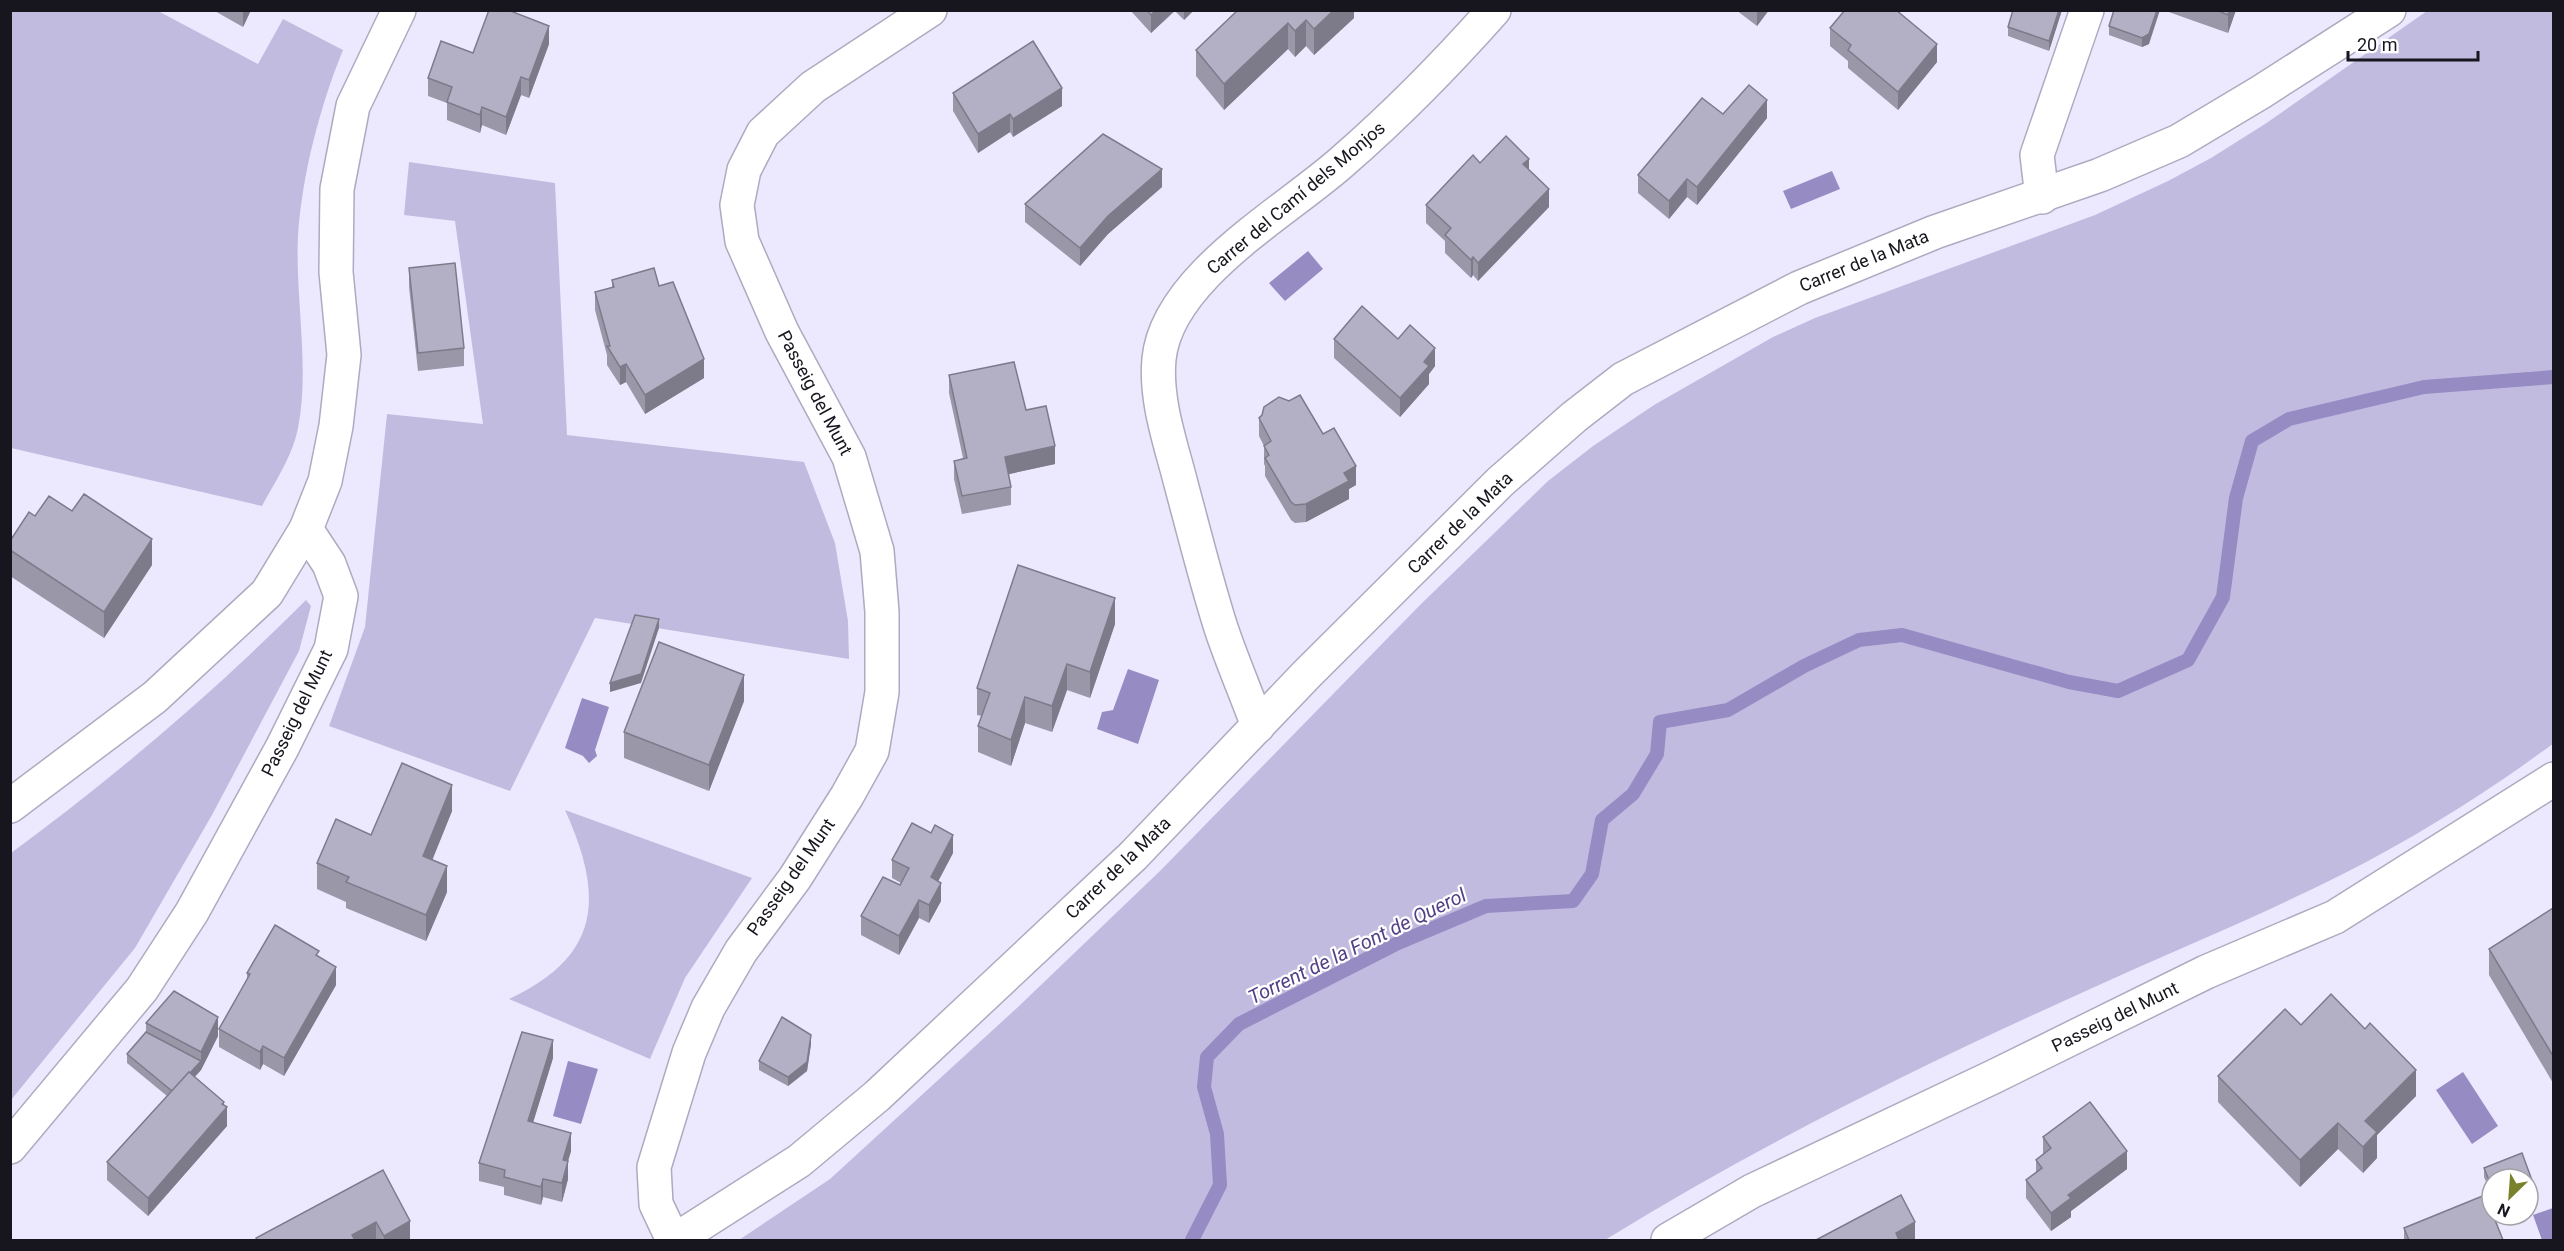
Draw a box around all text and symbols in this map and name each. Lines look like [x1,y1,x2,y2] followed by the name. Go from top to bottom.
[2348,24,2478,62] scale bar
[2357,34,2397,55] text: 20 m
[1202,117,1389,278] street label: Carrer del Camí dels Monjos
[1796,225,1932,296] street label: Carrer de la Mata
[774,327,857,459] street label: Passeig del Munt
[1403,467,1516,578] street label: Carrer de la Mata
[257,646,336,779] street label: Passeig del Munt
[1061,812,1174,923] street label: Carrer de la Mata
[742,814,839,939] street label: Passeig del Munt
[1244,883,1470,1009] water label: Torrent de la Font de Querol
[2048,977,2182,1056] street label: Passeig del Munt
[2480,1167,2540,1227] north arrow
[2495,1199,2513,1221] text: N

